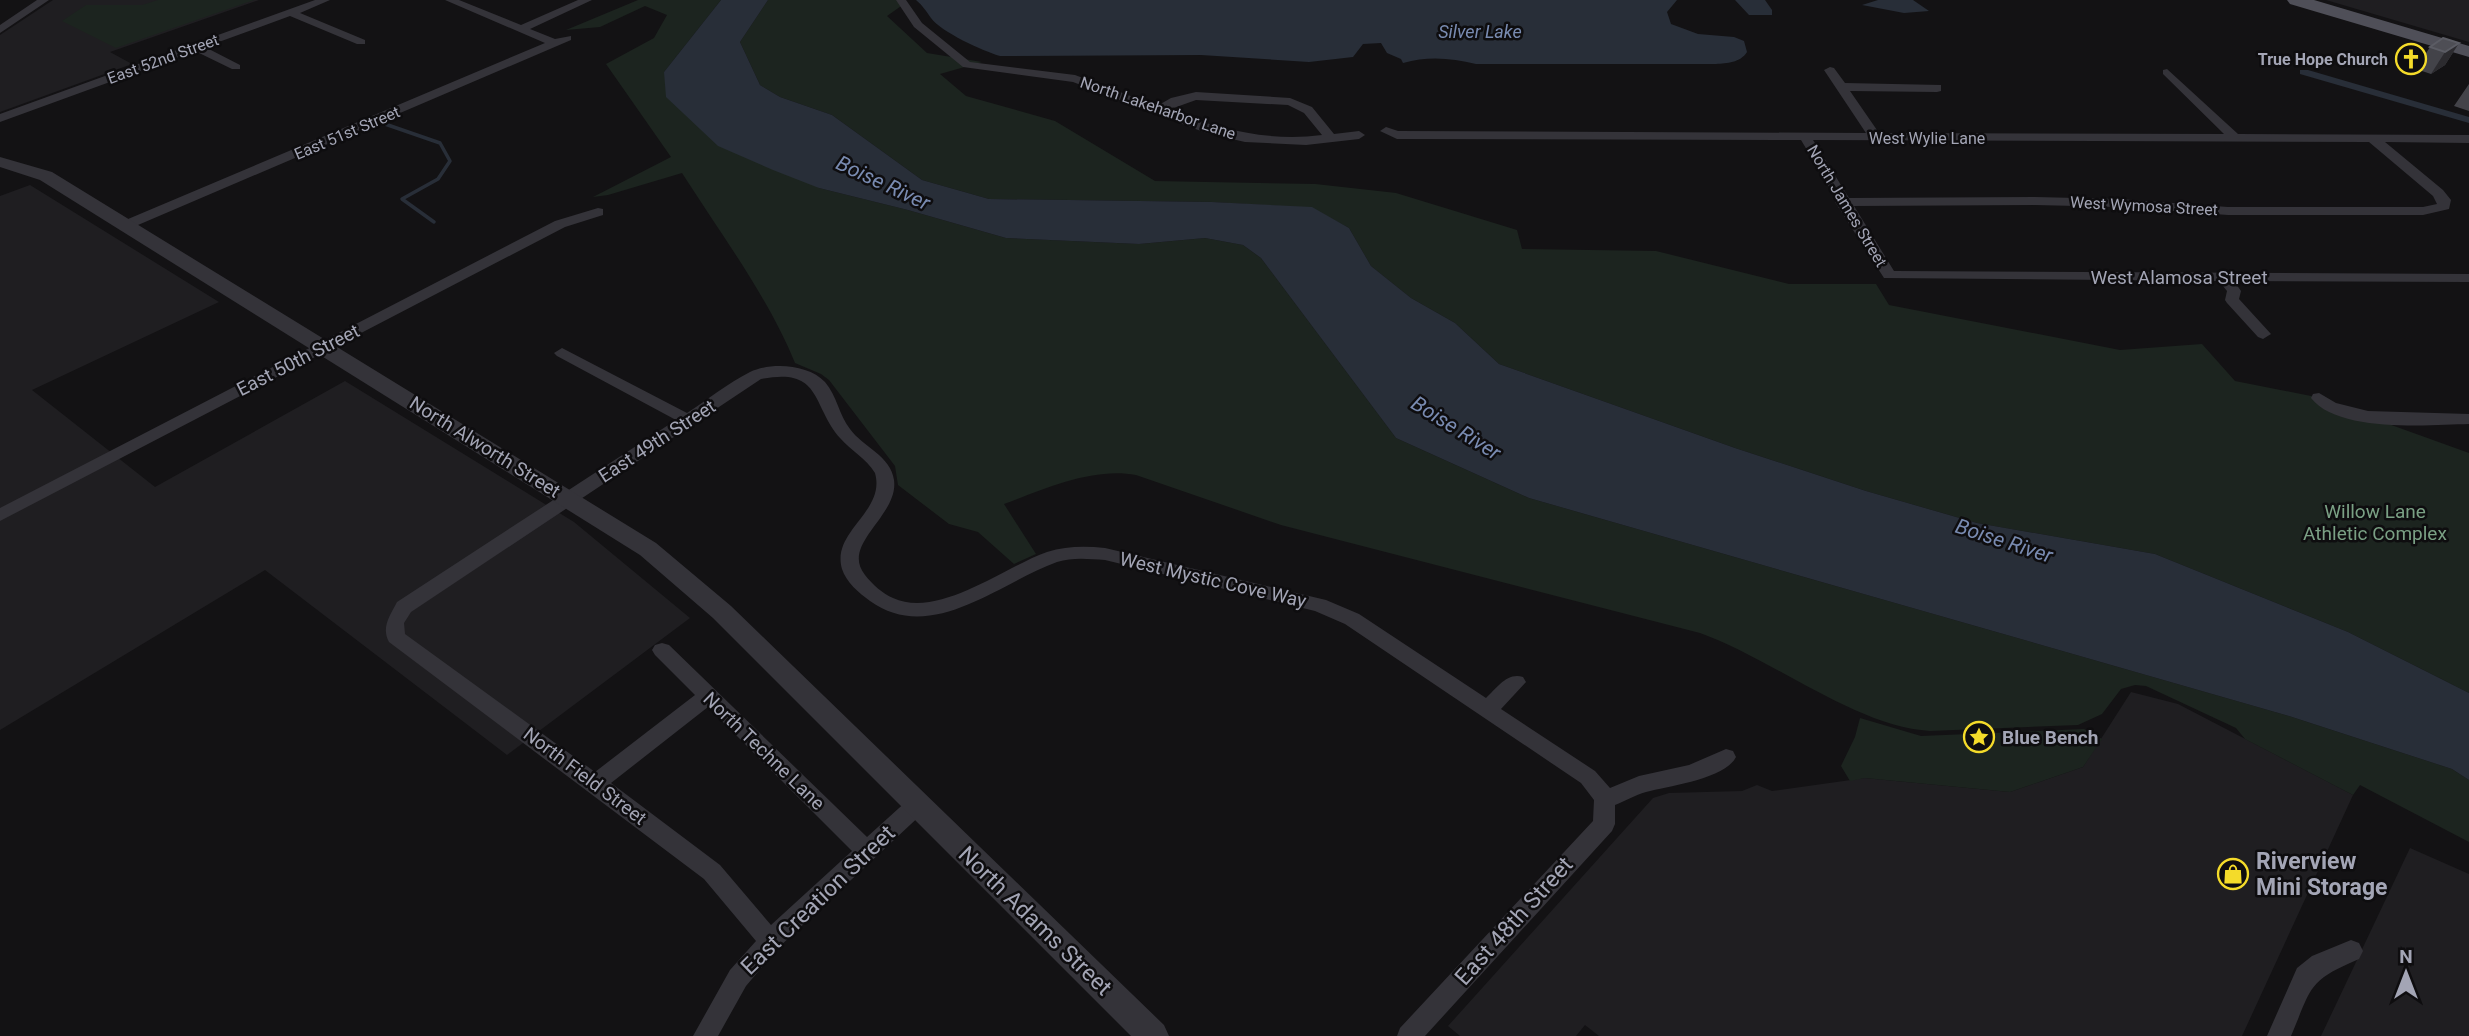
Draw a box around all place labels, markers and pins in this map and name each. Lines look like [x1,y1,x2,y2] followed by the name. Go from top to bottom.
[2394,42,2428,76] church icon: True Hope Church
[2258,50,2388,69] place label: True Hope Church
[1962,720,1996,754] place icon: Blue Bench
[2002,726,2098,749] place label: Blue Bench
[2256,848,2387,901] place label: Riverview Mini Storage
[2216,857,2250,891] shop icon: Riverview Mini Storage

